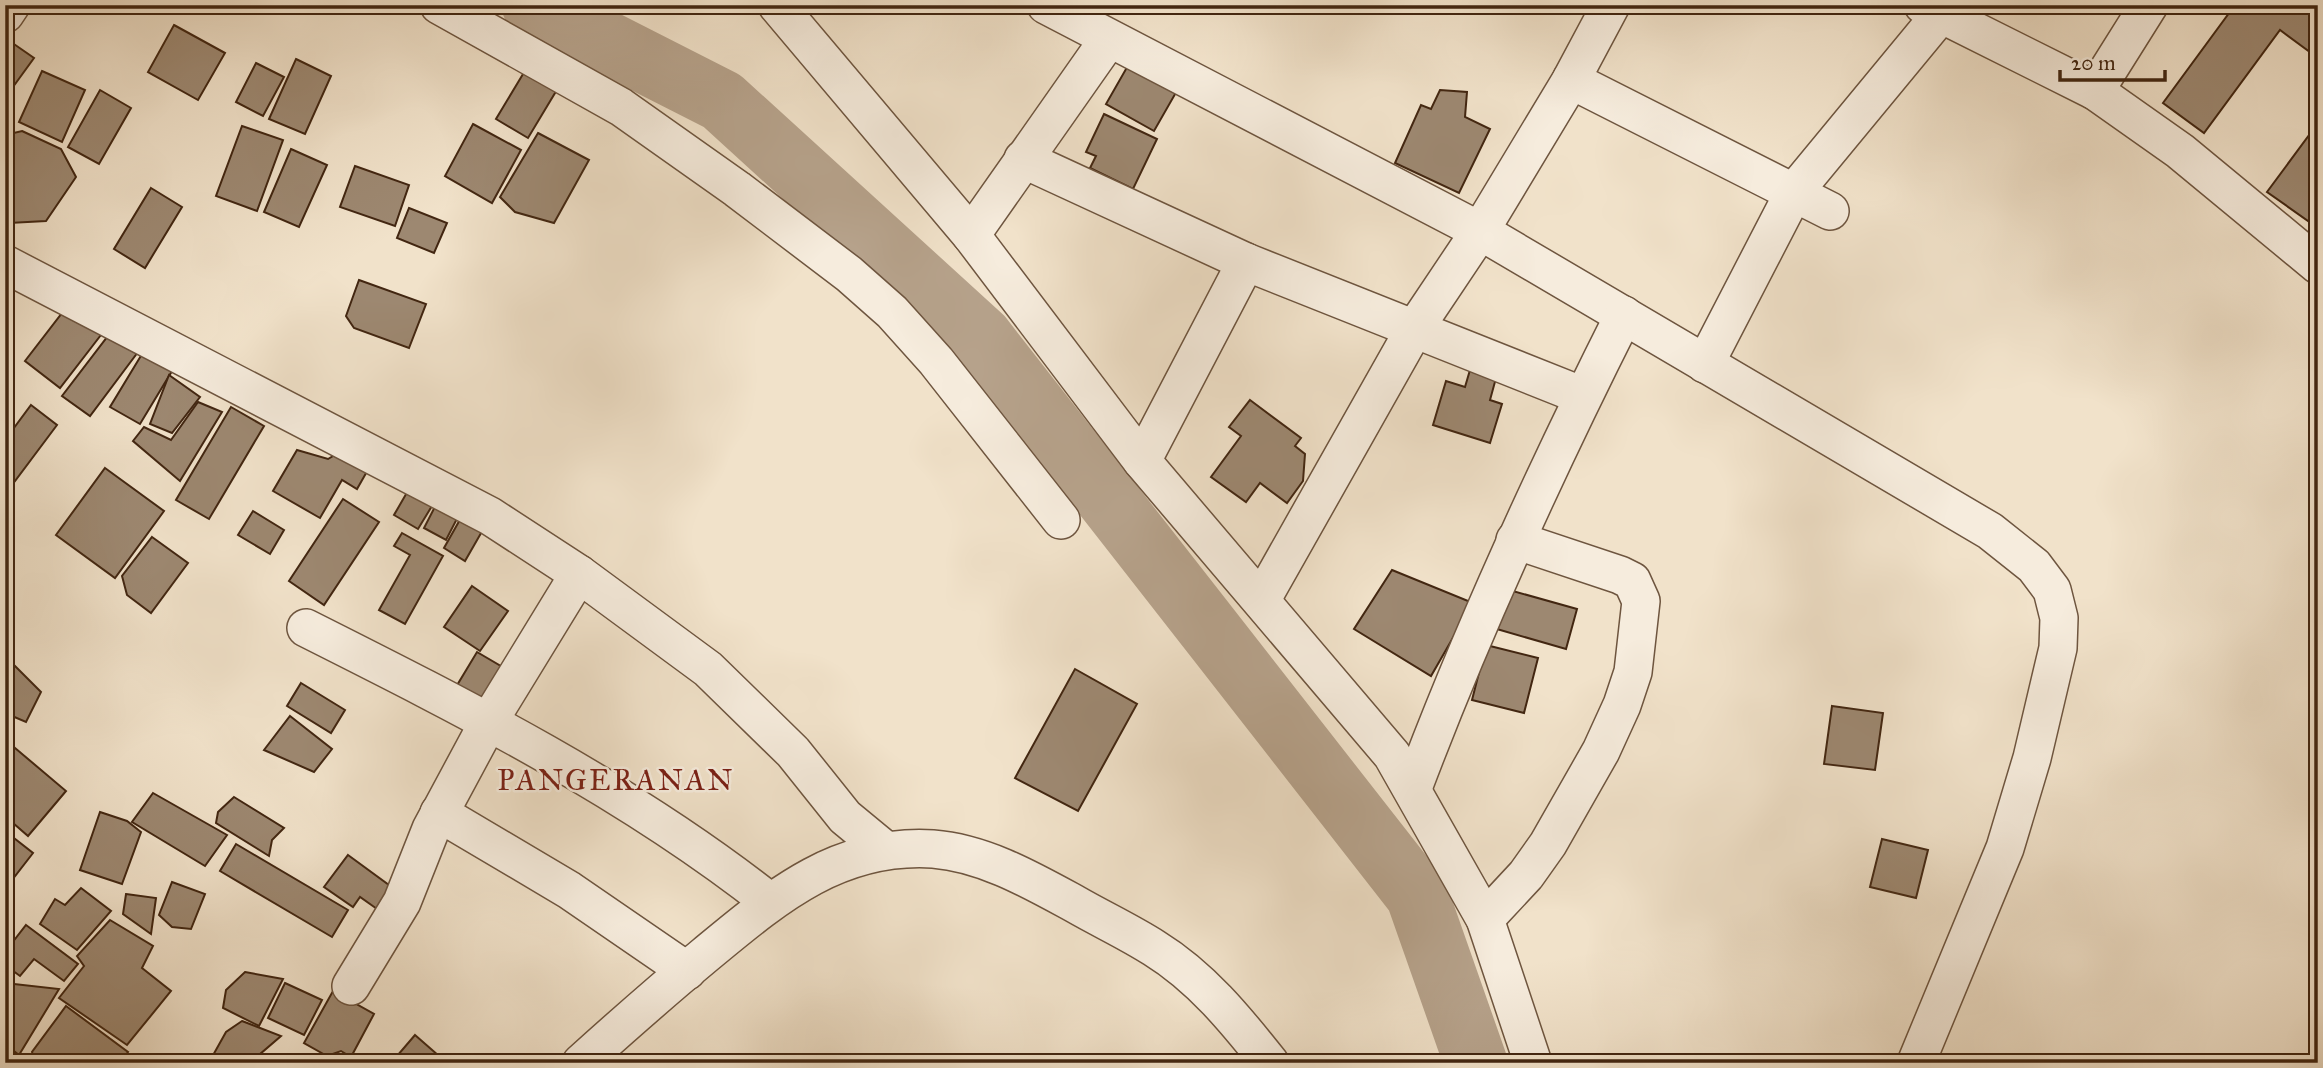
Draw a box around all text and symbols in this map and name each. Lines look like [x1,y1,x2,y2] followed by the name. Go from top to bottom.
[2060,38,2166,82] scale bar
[2071,50,2116,76] text: 20 m
[497,762,735,798] district label: PANGERANAN

